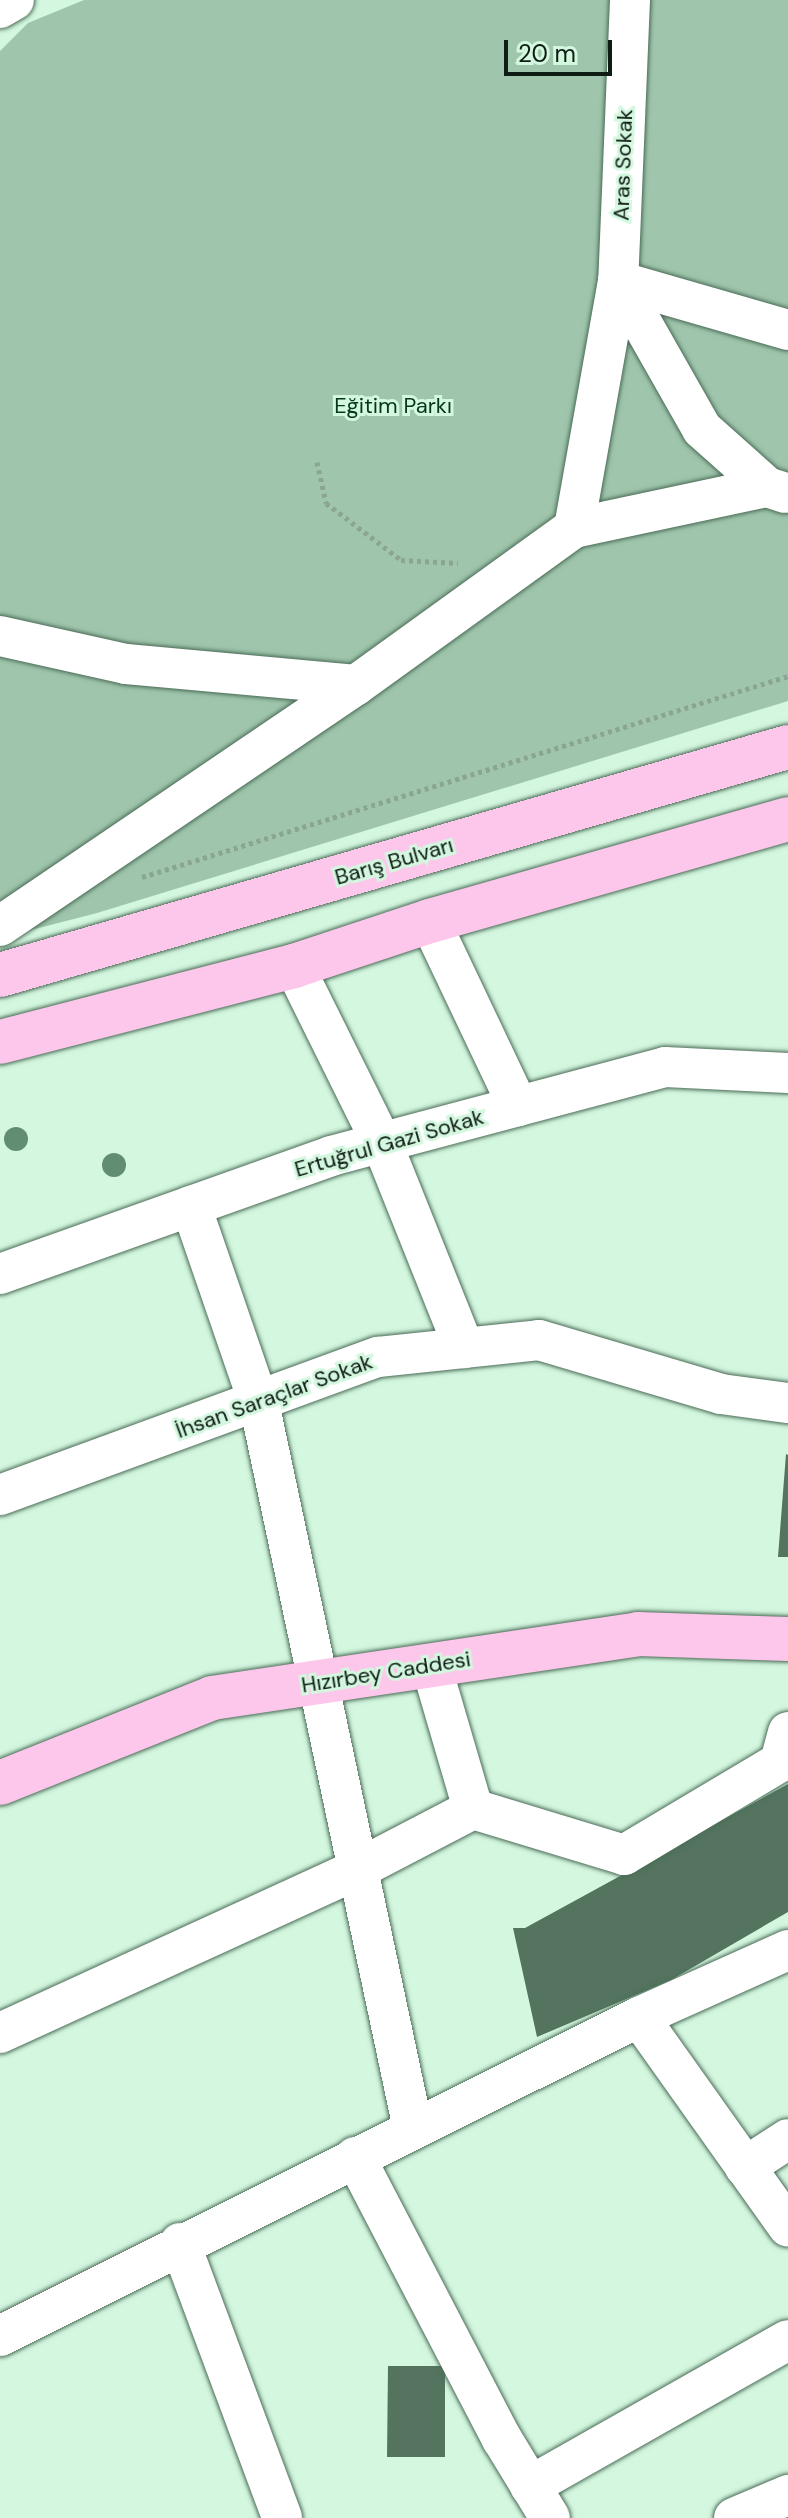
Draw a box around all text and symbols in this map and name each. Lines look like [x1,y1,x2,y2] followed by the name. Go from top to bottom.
[508,24,616,74] scale bar
[518,38,576,69] text: 20 m
[608,109,638,221] street label: Aras Sokak
[334,393,452,419] park label: Eğitim Parkı
[332,831,456,891] street label: Barış Bulvarı
[291,1103,487,1183] street label: Ertuğrul Gazi Sokak
[172,1348,376,1444] street label: İhsan Saraçlar Sokak
[299,1646,473,1698] street label: Hızırbey Caddesi

